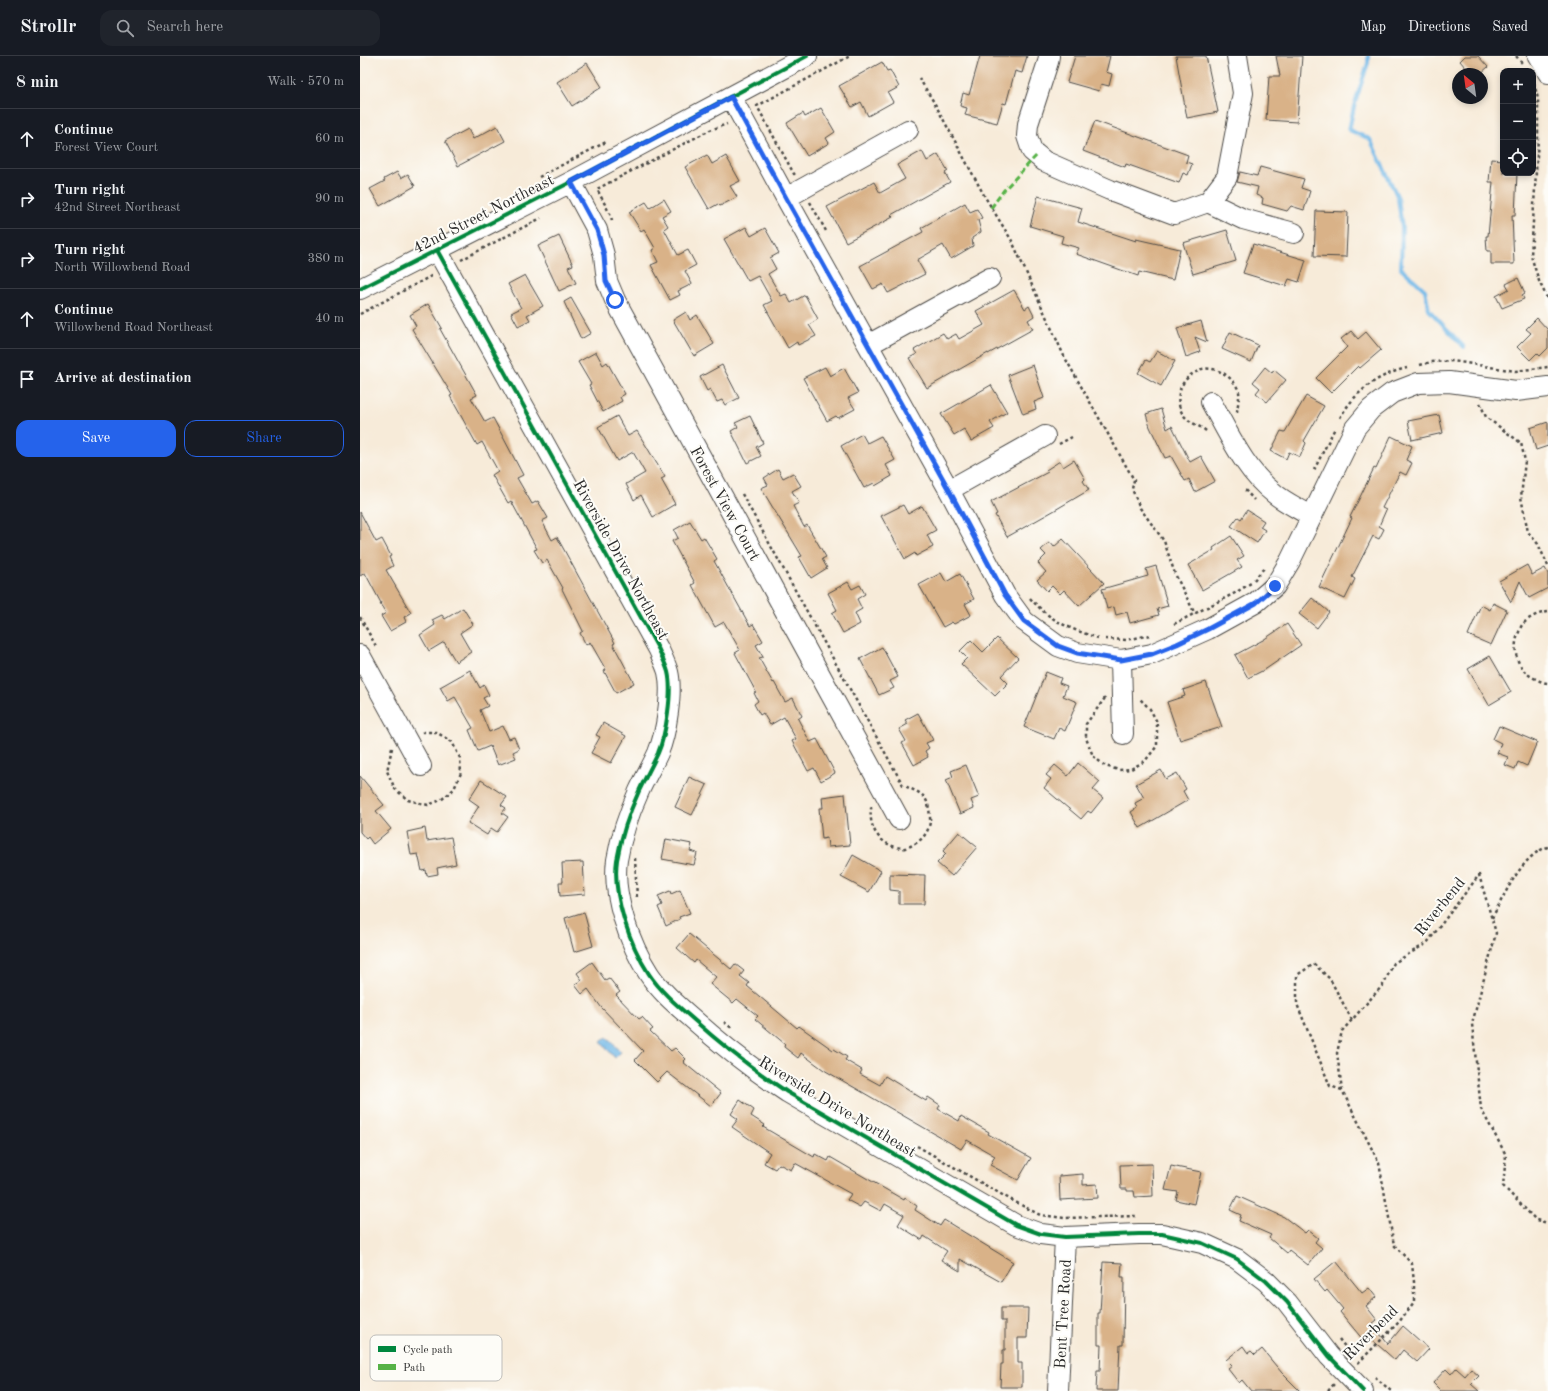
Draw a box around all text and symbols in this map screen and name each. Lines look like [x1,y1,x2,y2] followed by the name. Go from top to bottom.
[100,10,380,46] search box
[114,17,136,39] icon: search
[20,18,76,37] text: Strollr
[146,20,223,35] text: Search here
[1360,20,1386,34] text: Map
[1408,20,1470,34] text: Directions
[1492,20,1528,34] text: Saved
[1452,68,1488,104] north arrow
[1500,68,1536,176] map controls
[1500,68,1536,104] button: +
[16,74,59,91] text: 8 min
[267,75,344,88] text: Walk · 570 m
[1500,104,1536,140] button: −
[54,123,113,138] text: Continue
[16,128,38,150] icon: ahead
[315,132,344,145] text: 60 m
[1500,140,1536,176] button: locate
[54,141,158,154] text: Forest View Court
[411,172,557,257] street label: 42nd Street Northeast
[54,183,125,198] text: Turn right
[16,188,38,210] icon: right
[315,192,344,205] text: 90 m
[54,201,181,214] text: 42nd Street Northeast
[54,243,125,258] text: Turn right
[16,248,38,270] icon: right
[307,252,344,265] text: 380 m
[54,261,190,274] text: North Willowbend Road
[606,291,624,309] route start
[54,303,113,318] text: Continue
[16,308,38,330] icon: ahead
[315,312,344,325] text: 40 m
[54,321,213,334] text: Willowbend Road Northeast
[16,368,38,390] icon: arrive
[54,371,192,386] text: Arrive at destination
[16,420,176,457] button: Save
[184,420,344,457] button: Share
[686,444,762,564] street label: Forest View Court
[569,477,671,643] street label: Riverside Drive Northeast
[1266,577,1284,595] route end
[1412,875,1469,939] street label: Riverbend
[755,1054,919,1161] street label: Riverside Drive Northeast
[1053,1259,1075,1369] street label: Bent Tree Road
[1341,1303,1402,1364] street label: Riverbend
[370,1335,502,1381] legend
[403,1345,453,1356] text: Cycle path
[403,1363,425,1374] text: Path

